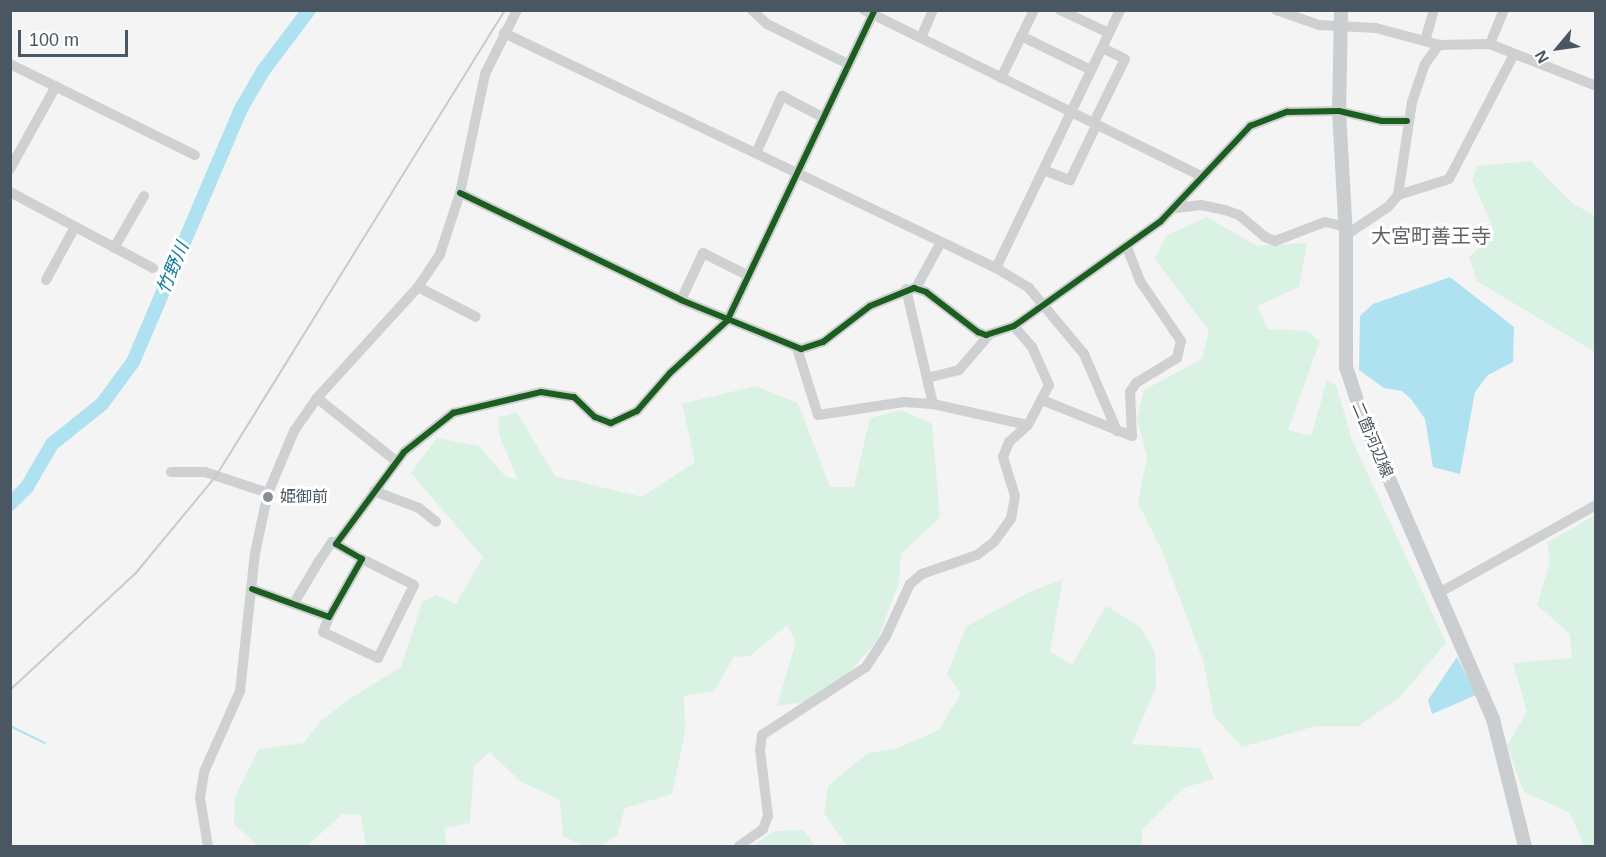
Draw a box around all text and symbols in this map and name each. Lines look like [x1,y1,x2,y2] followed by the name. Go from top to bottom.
[21,18,130,56] scale bar
[1528,18,1588,78] north arrow
[29,30,79,50] text: 100 m
[1532,48,1552,66] text: N
[1371,224,1491,248] district label: 大宮町善王寺
[153,239,193,297] water label: 竹野川
[1348,399,1396,481] street label: 二箇河辺線
[280,487,328,507] place label: 姫御前
[261,490,275,504] marker: 姫御前

